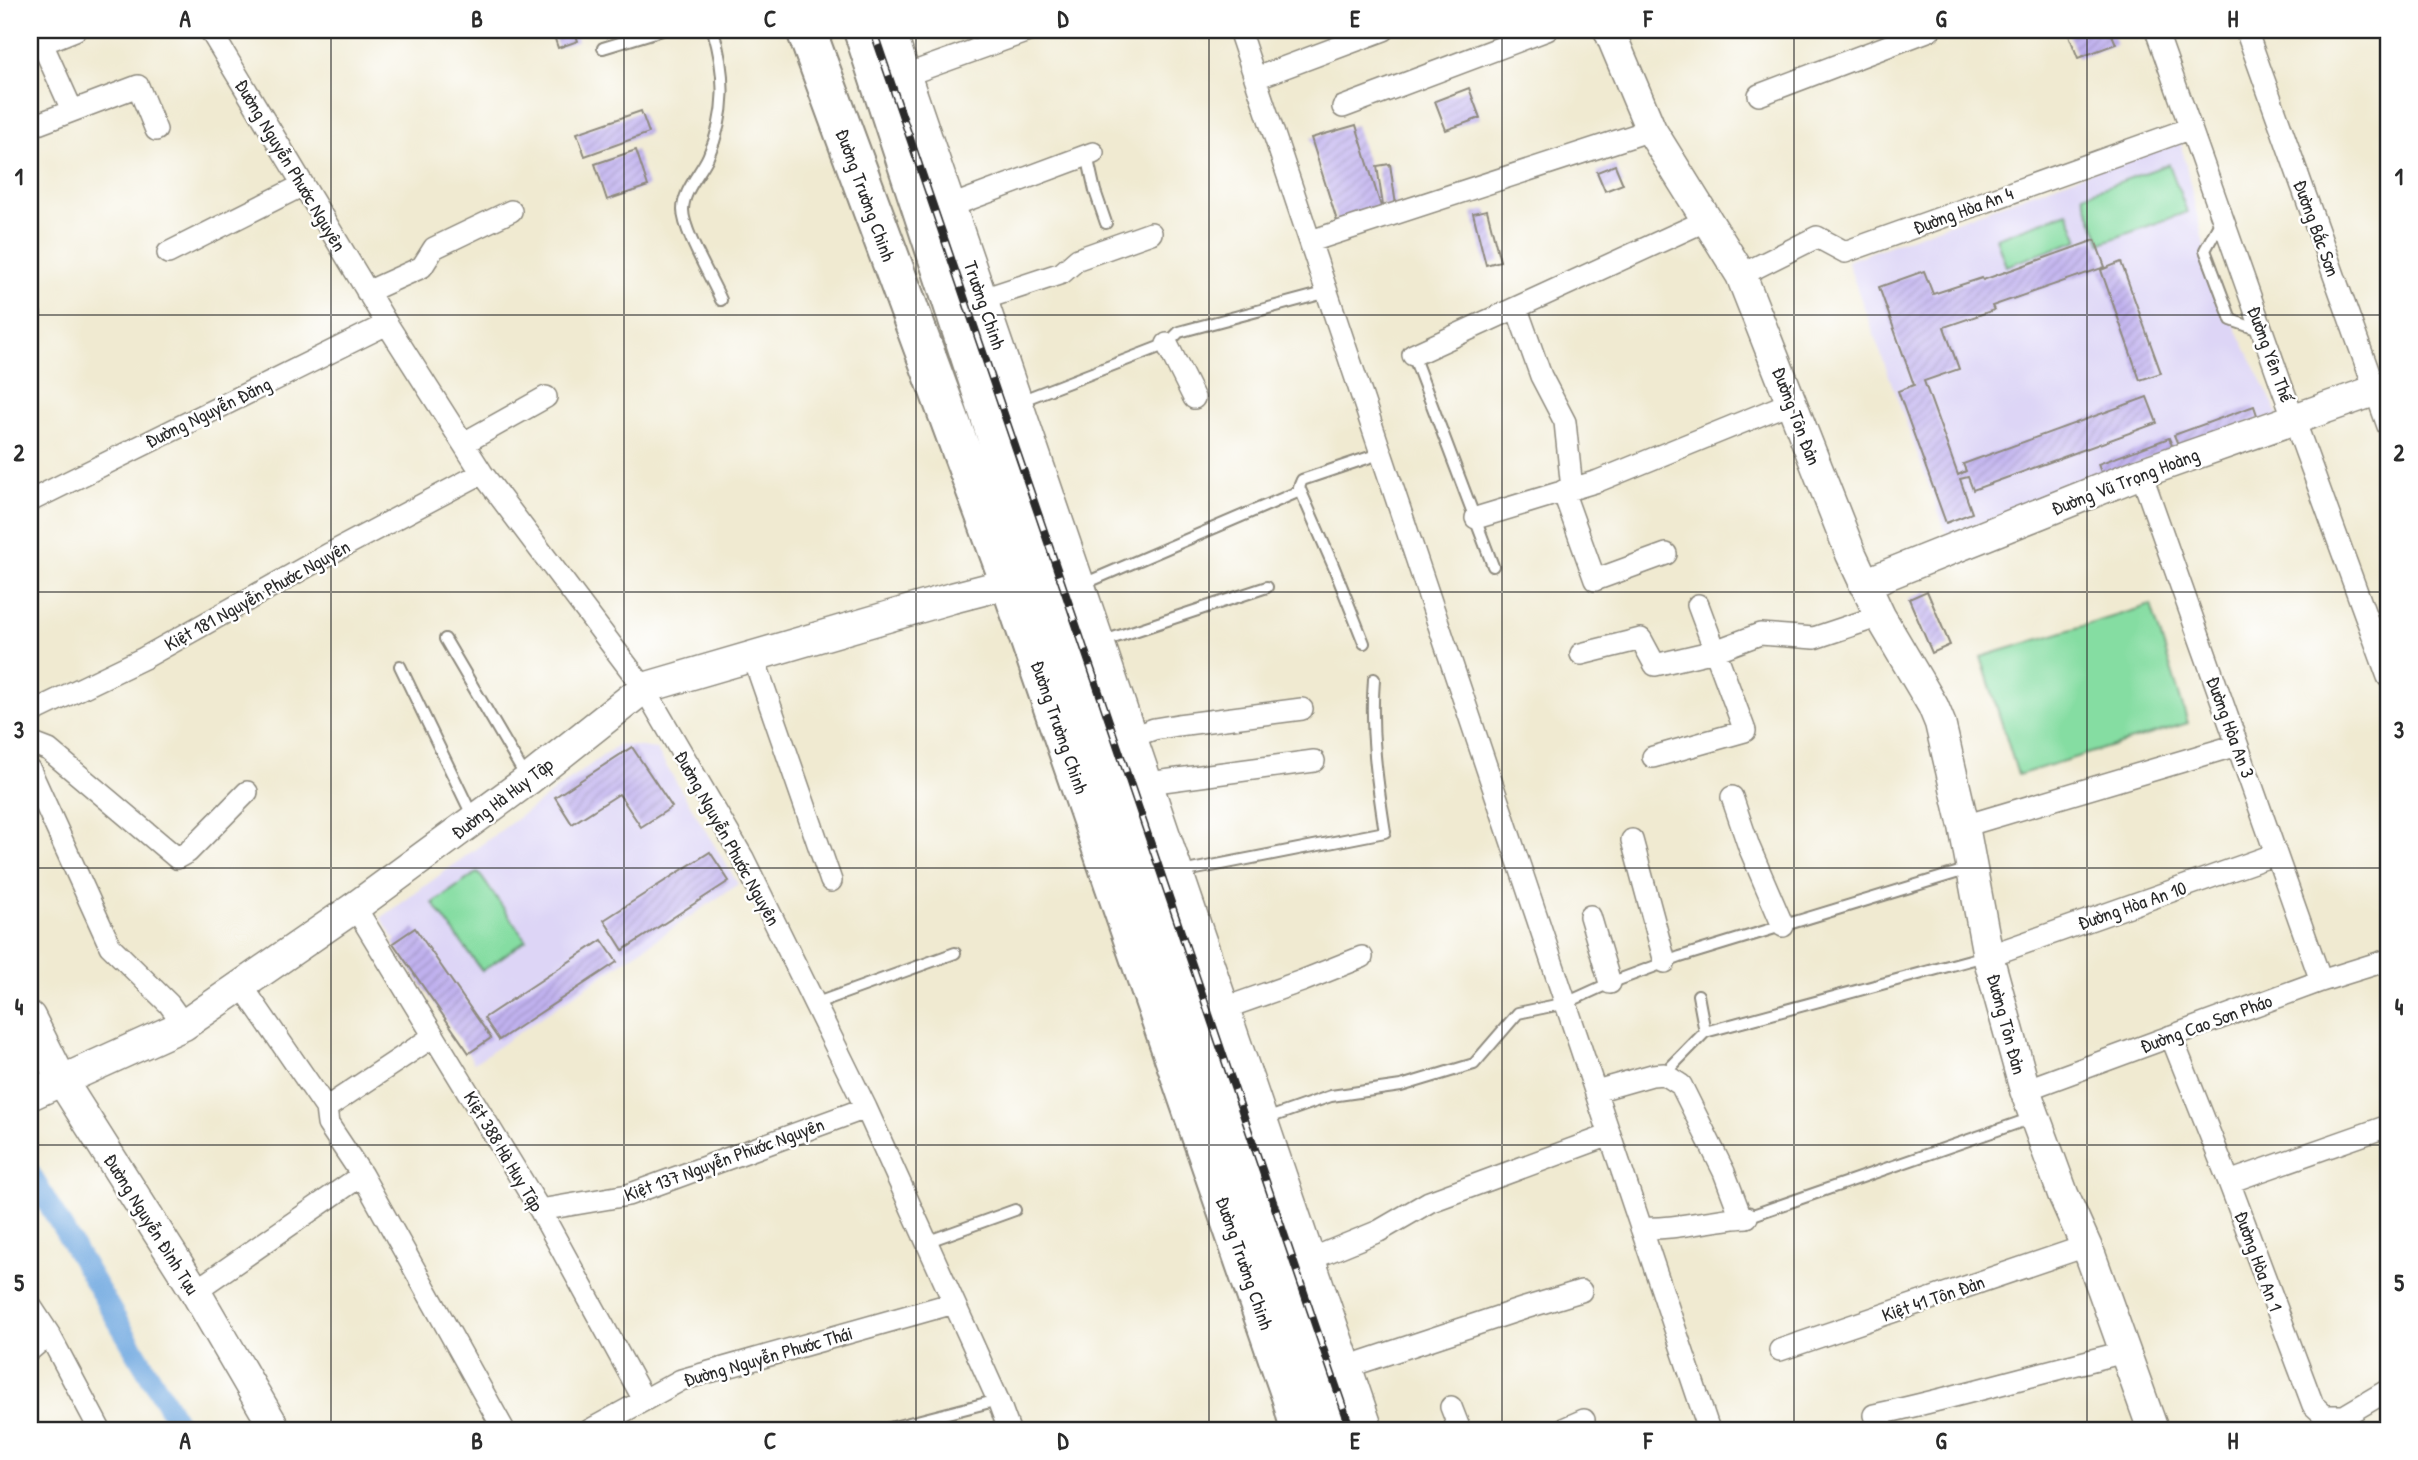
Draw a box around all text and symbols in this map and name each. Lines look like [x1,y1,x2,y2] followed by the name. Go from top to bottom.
[179,3,191,34] text: A
[471,3,483,34] text: B
[764,3,776,34] text: C
[1058,3,1070,34] text: D
[1350,3,1361,34] text: E
[1643,3,1654,34] text: F
[1935,3,1947,34] text: G
[2228,3,2239,34] text: H
[229,74,353,256] street label: Đường Nguyễn Phước Nguyên
[830,125,902,265] street label: Đường Trường Chinh
[15,161,23,192] text: 1
[2395,161,2403,192] text: 1
[2288,176,2346,280] street label: Đường Bắc Sơn
[1909,180,2017,240] street label: Đường Hòa An 4
[958,257,1012,353] street label: Trường Chinh
[2242,302,2301,407] street label: Đường Yên Thế
[1766,363,1828,469] street label: Đường Tôn Đản
[141,370,275,454] street label: Đường Nguyễn Đăng
[14,437,25,468] text: 2
[2394,437,2405,468] text: 2
[2047,441,2203,521] street label: Đường Vũ Trọng Hoàng
[160,533,354,657] street label: Kiệt 181 Nguyễn Phước Nguyên
[1025,657,1095,797] street label: Đường Trường Chinh
[2201,673,2261,781] street label: Đường Hòa An 3
[14,714,24,745] text: 3
[2394,714,2404,745] text: 3
[669,746,787,930] street label: Đường Nguyễn Phước Nguyên
[446,751,558,845] street label: Đường Hà Huy Tập
[2074,874,2190,936] street label: Đường Hòa An 10
[1981,971,2033,1077] street label: Đường Tôn Đản
[2136,987,2276,1059] street label: Đường Cao Sơn Pháo
[15,991,24,1022] text: 4
[2395,991,2404,1022] text: 4
[458,1086,550,1216] street label: Kiệt 388 Hà Huy Tập
[620,1111,828,1207] street label: Kiệt 137 Nguyễn Phước Nguyên
[98,1149,206,1300] street label: Đường Nguyễn Đình Tựu
[1210,1193,1280,1333] street label: Đường Trường Chinh
[2229,1207,2289,1315] street label: Đường Hòa An 1
[14,1267,24,1298] text: 5
[2394,1267,2404,1298] text: 5
[1878,1268,1988,1328] street label: Kiệt 41 Tôn Đản
[681,1319,855,1393] street label: Đường Nguyễn Phước Thái
[179,1425,191,1456] text: A
[471,1425,483,1456] text: B
[764,1425,776,1456] text: C
[1058,1425,1070,1456] text: D
[1350,1425,1361,1456] text: E
[1643,1425,1654,1456] text: F
[1935,1425,1947,1456] text: G
[2228,1425,2239,1456] text: H

